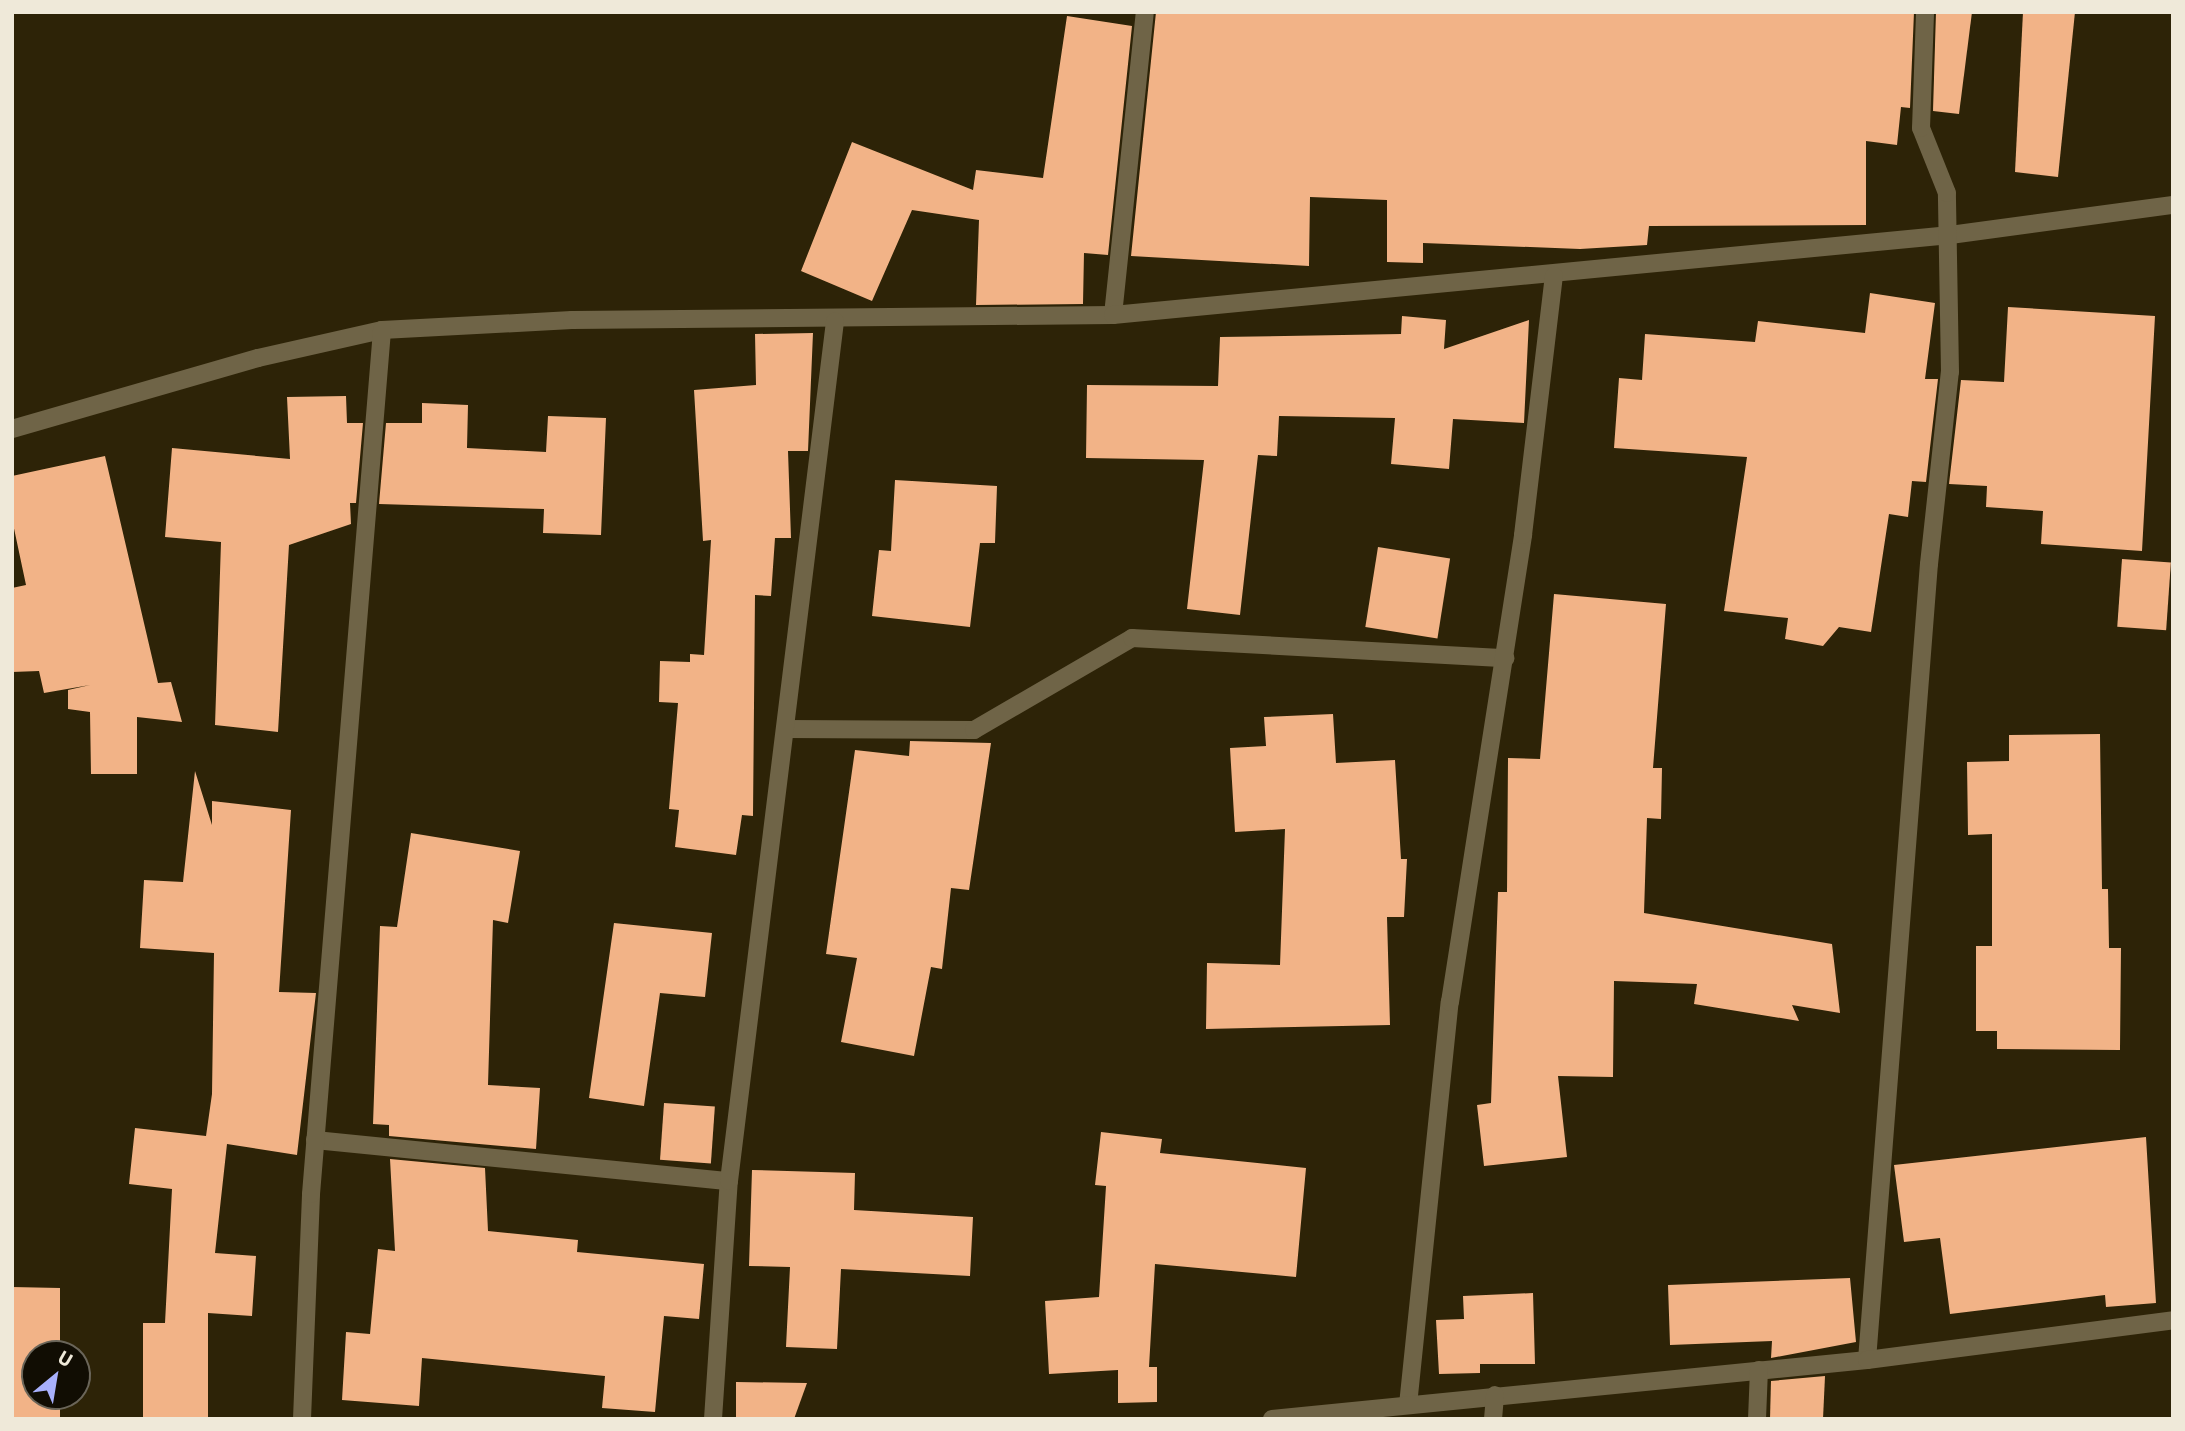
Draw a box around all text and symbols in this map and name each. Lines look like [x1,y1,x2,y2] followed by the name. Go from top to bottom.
[21,1340,91,1410] north arrow
[54,1345,77,1372] text: U

